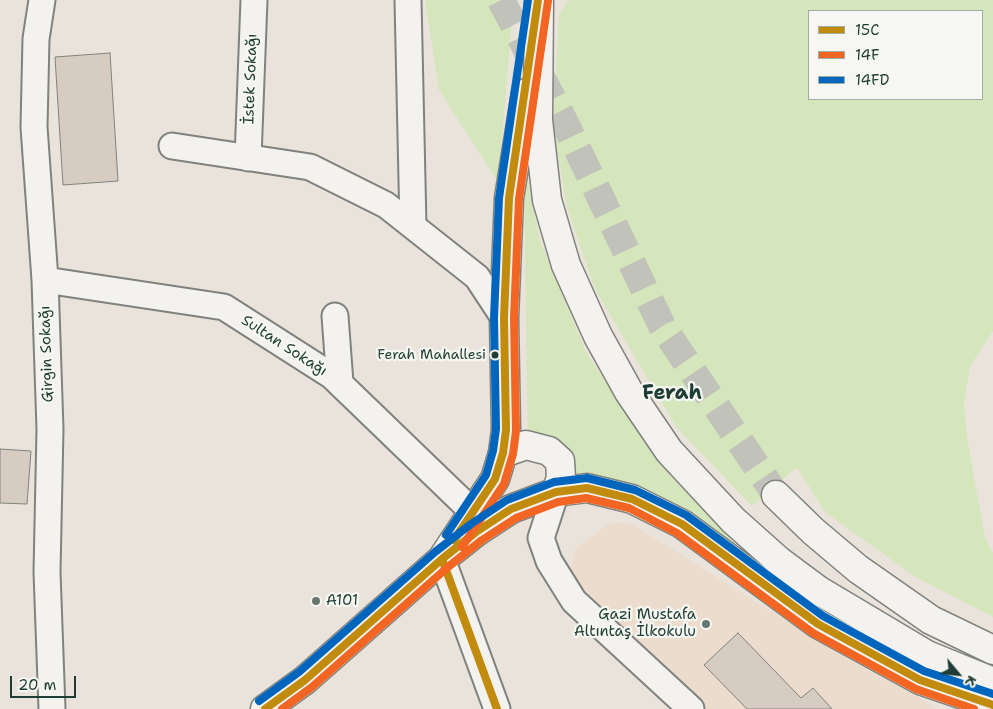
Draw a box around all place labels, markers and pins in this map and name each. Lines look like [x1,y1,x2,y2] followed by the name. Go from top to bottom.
[377,347,486,363] place label: Ferah Mahallesi
[490,350,500,360] marker: Ferah Mahallesi
[326,592,358,610] place label: A101
[310,595,322,607] marker: A101
[574,606,696,641] place label: Gazi Mustafa Altıntaş İlkokulu
[700,618,712,630] marker: Gazi Mustafa Altıntaş İlkokulu

